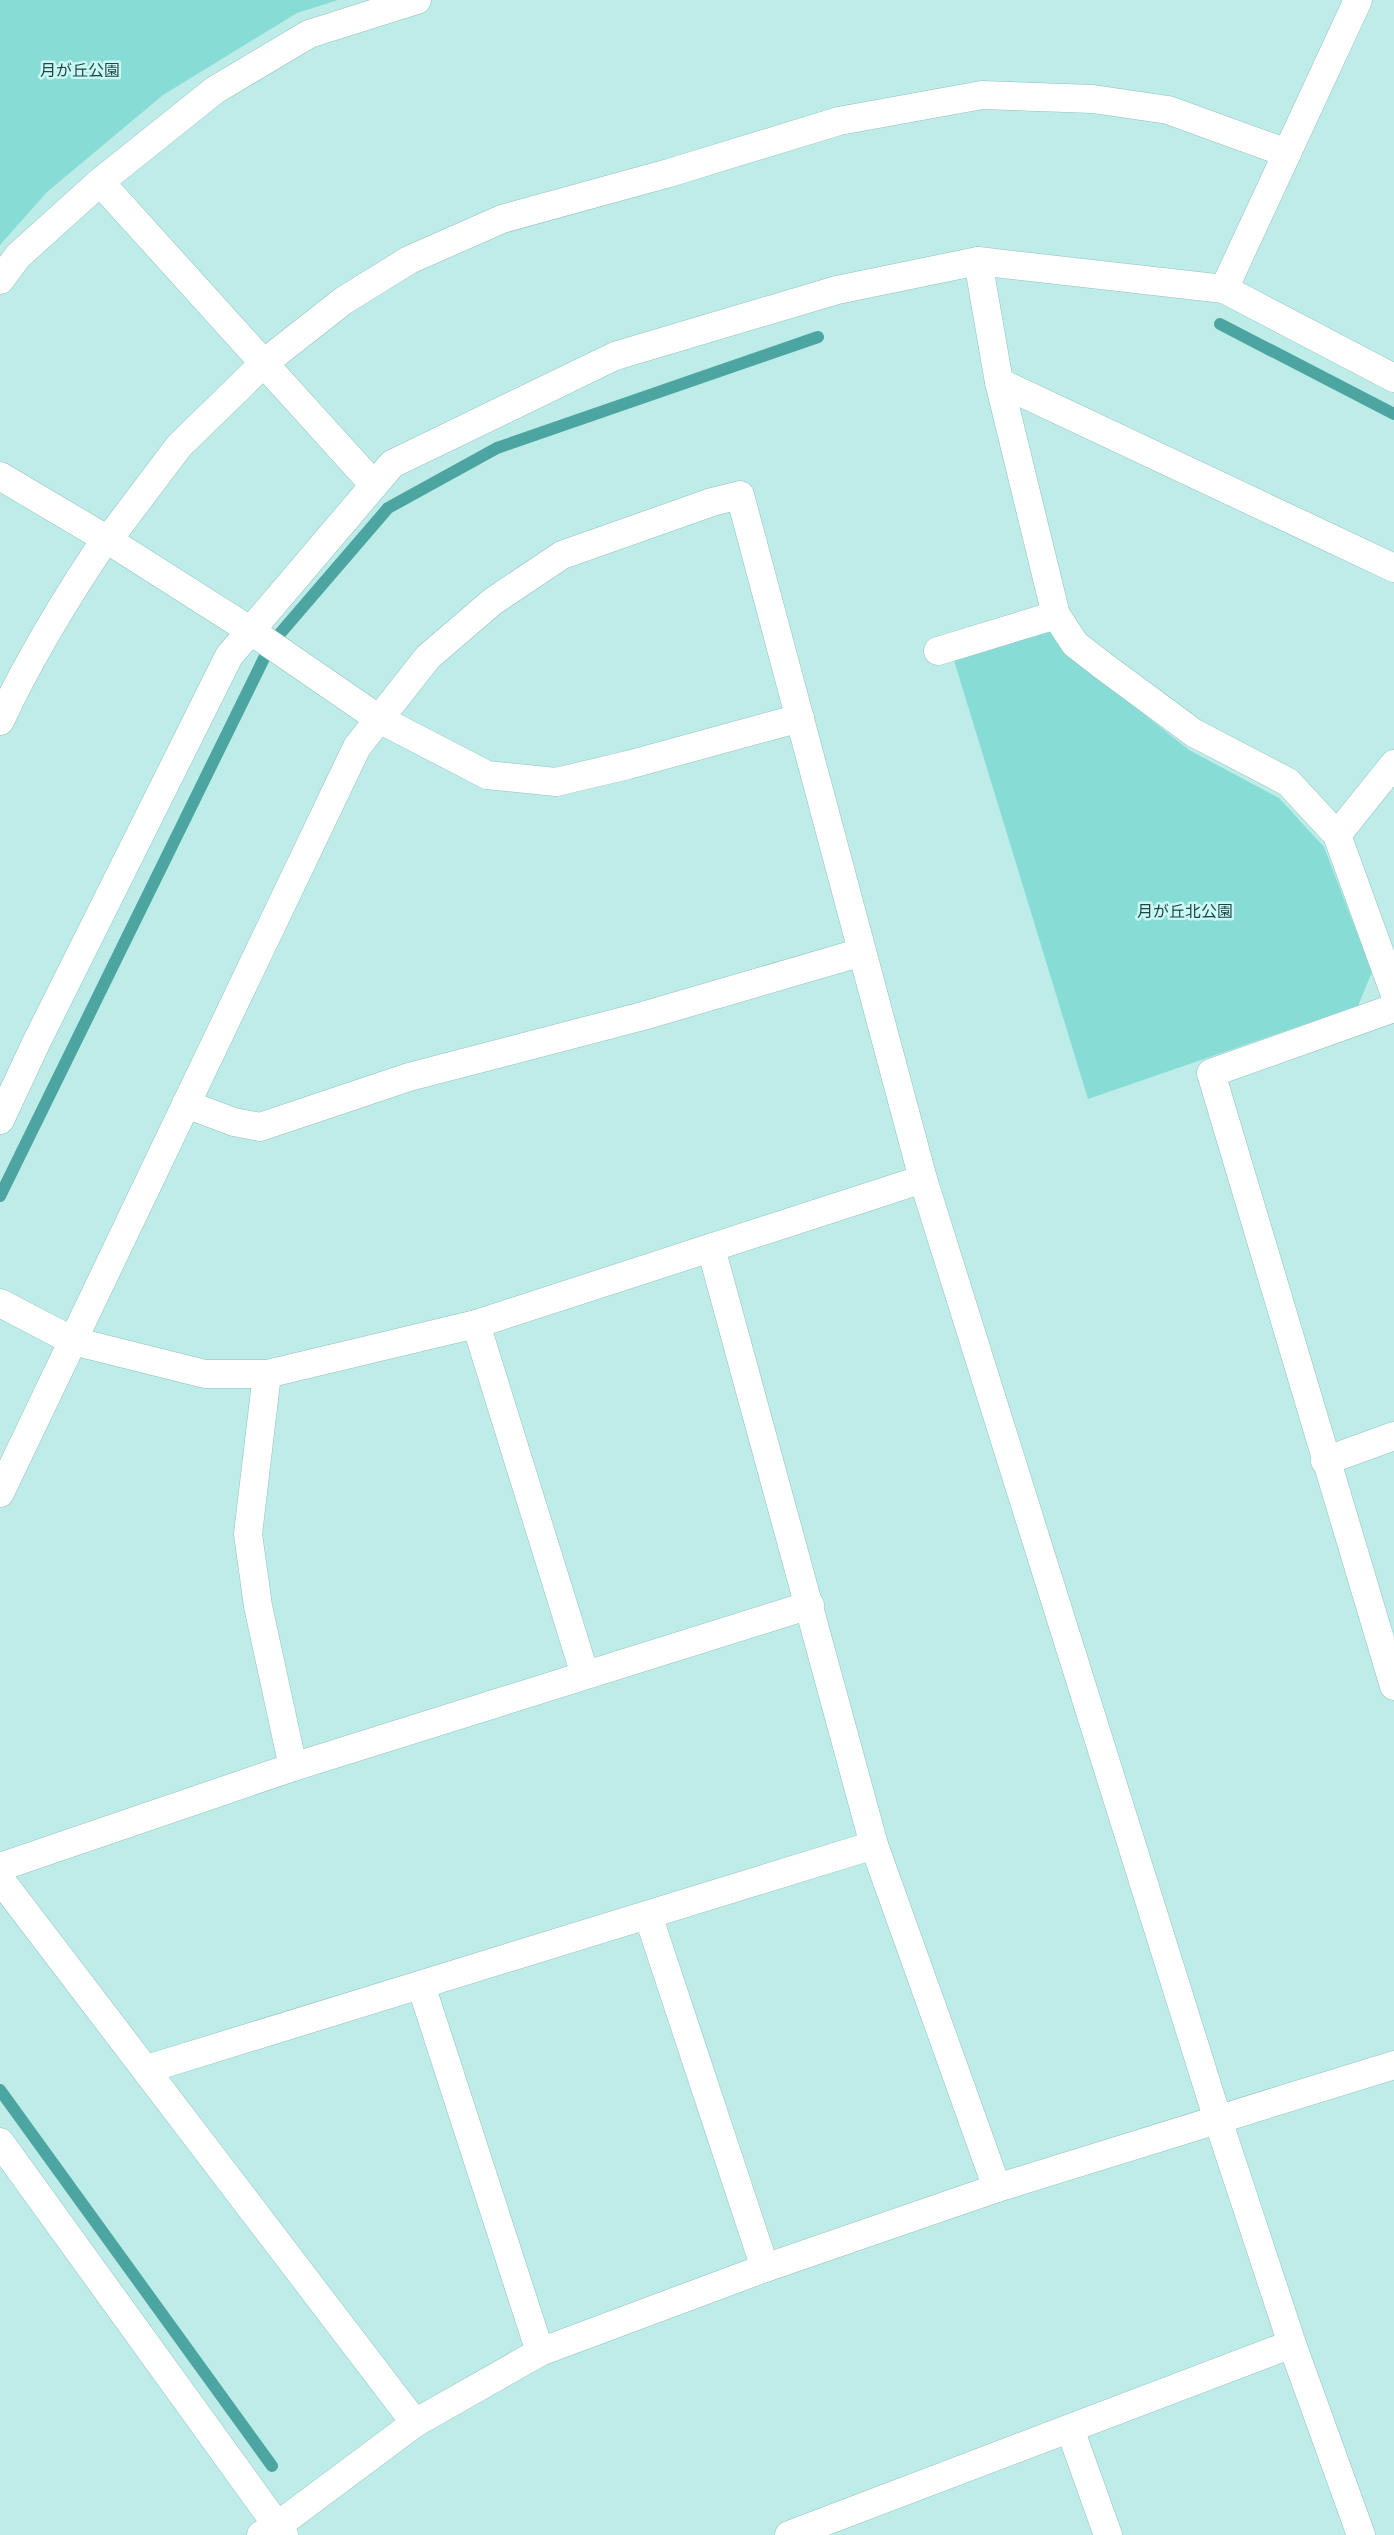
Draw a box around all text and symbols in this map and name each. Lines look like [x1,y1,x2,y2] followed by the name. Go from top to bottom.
[40,60,120,82] park label: 月が丘公園
[1137,901,1233,923] park label: 月が丘北公園

